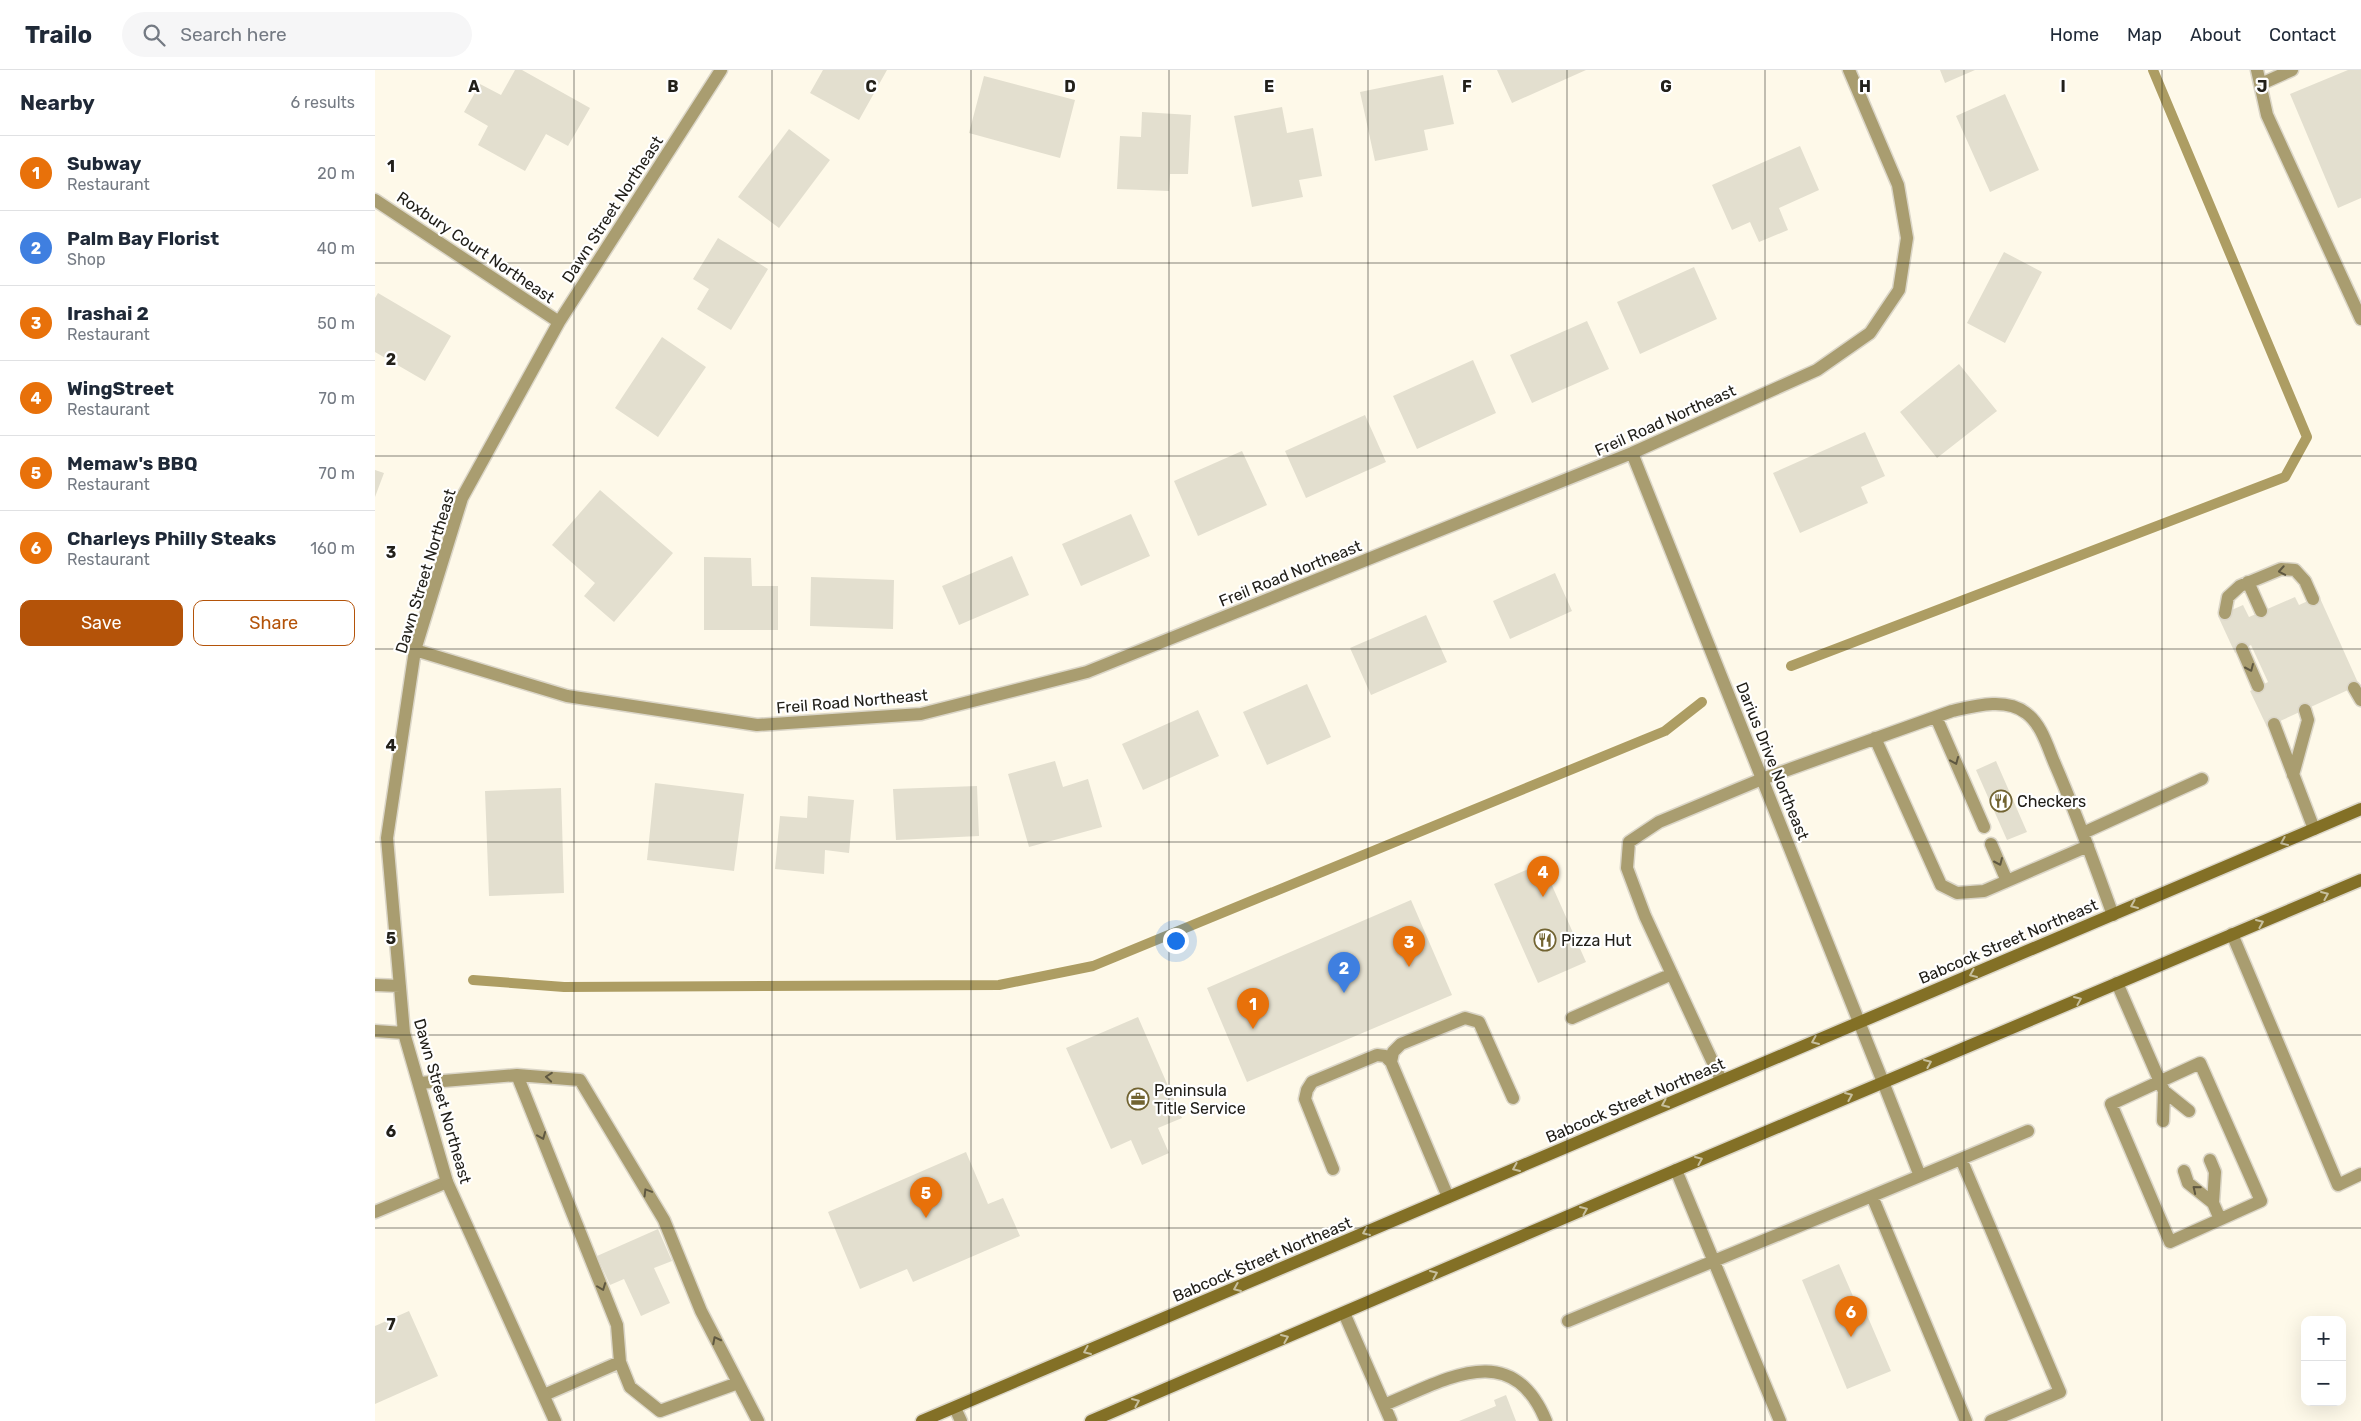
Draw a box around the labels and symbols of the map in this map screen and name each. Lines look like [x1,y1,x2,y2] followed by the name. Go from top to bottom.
[468,77,480,96] text: A
[667,77,679,96] text: B
[865,77,877,96] text: C
[1064,77,1076,96] text: D
[1264,77,1274,96] text: E
[1462,77,1472,96] text: F
[1660,77,1672,96] text: G
[1859,77,1871,96] text: H
[2060,77,2066,96] text: I
[2257,77,2267,96] text: J
[558,132,667,286] street label: Dawn Street Northeast
[387,157,395,176] text: 1
[393,188,558,307] street label: Roxbury Court Northeast
[386,350,396,369] text: 2
[1592,381,1739,460] street label: Freil Road Northeast
[391,487,460,656] street label: Dawn Street Northeast
[1216,536,1364,611] street label: Freil Road Northeast
[386,543,396,562] text: 3
[2277,565,2286,575] one-way arrow
[2244,663,2254,672] one-way arrow
[1732,679,1813,843] street label: Darius Drive Northeast
[775,685,929,718] street label: Freil Road Northeast
[386,736,397,755] text: 4
[1949,756,1960,765] one-way arrow
[1989,789,2013,813] restaurant icon: Checkers
[2017,792,2086,811] place label: Checkers
[2280,836,2289,846] one-way arrow
[1527,856,1559,897] pin: 4
[1993,857,2003,866] one-way arrow
[2320,891,2329,902] one-way arrow
[1916,895,2101,988] street label: Babcock Street Northeast
[2130,899,2139,910] one-way arrow
[2255,919,2264,929] one-way arrow
[1393,926,1425,967] pin: 3
[1163,928,1189,954] your location
[1533,928,1557,952] restaurant icon: Pizza Hut
[386,929,396,948] text: 5
[1561,931,1632,950] place label: Pizza Hut
[1328,952,1360,993] pin: 2
[1969,967,1978,978] one-way arrow
[1237,988,1269,1029] pin: 1
[2073,995,2082,1006] one-way arrow
[410,1016,475,1186] street label: Dawn Street Northeast
[1811,1034,1820,1045] one-way arrow
[1543,1054,1728,1147] street label: Babcock Street Northeast
[1923,1058,1932,1069] one-way arrow
[544,1072,552,1083] one-way arrow
[1154,1081,1246,1118] place label: Peninsula Title Service
[1126,1087,1150,1111] office icon: Peninsula Title Service
[1844,1092,1853,1103] one-way arrow
[1661,1098,1670,1109] one-way arrow
[386,1122,396,1141] text: 6
[536,1131,546,1140] one-way arrow
[1695,1156,1703,1166] one-way arrow
[1512,1162,1521,1173] one-way arrow
[910,1177,942,1218] pin: 5
[2192,1186,2202,1195] one-way arrow
[644,1189,654,1198] one-way arrow
[1579,1206,1588,1216] one-way arrow
[1170,1213,1355,1306] street label: Babcock Street Northeast
[1362,1226,1371,1237] one-way arrow
[1429,1270,1438,1280] one-way arrow
[596,1282,607,1291] one-way arrow
[1233,1282,1241,1292] one-way arrow
[1835,1296,1867,1337] pin: 6
[386,1315,396,1334] text: 7
[1280,1334,1289,1344] one-way arrow
[712,1336,722,1345] one-way arrow
[1083,1345,1092,1356] one-way arrow
[1131,1397,1140,1408] one-way arrow

